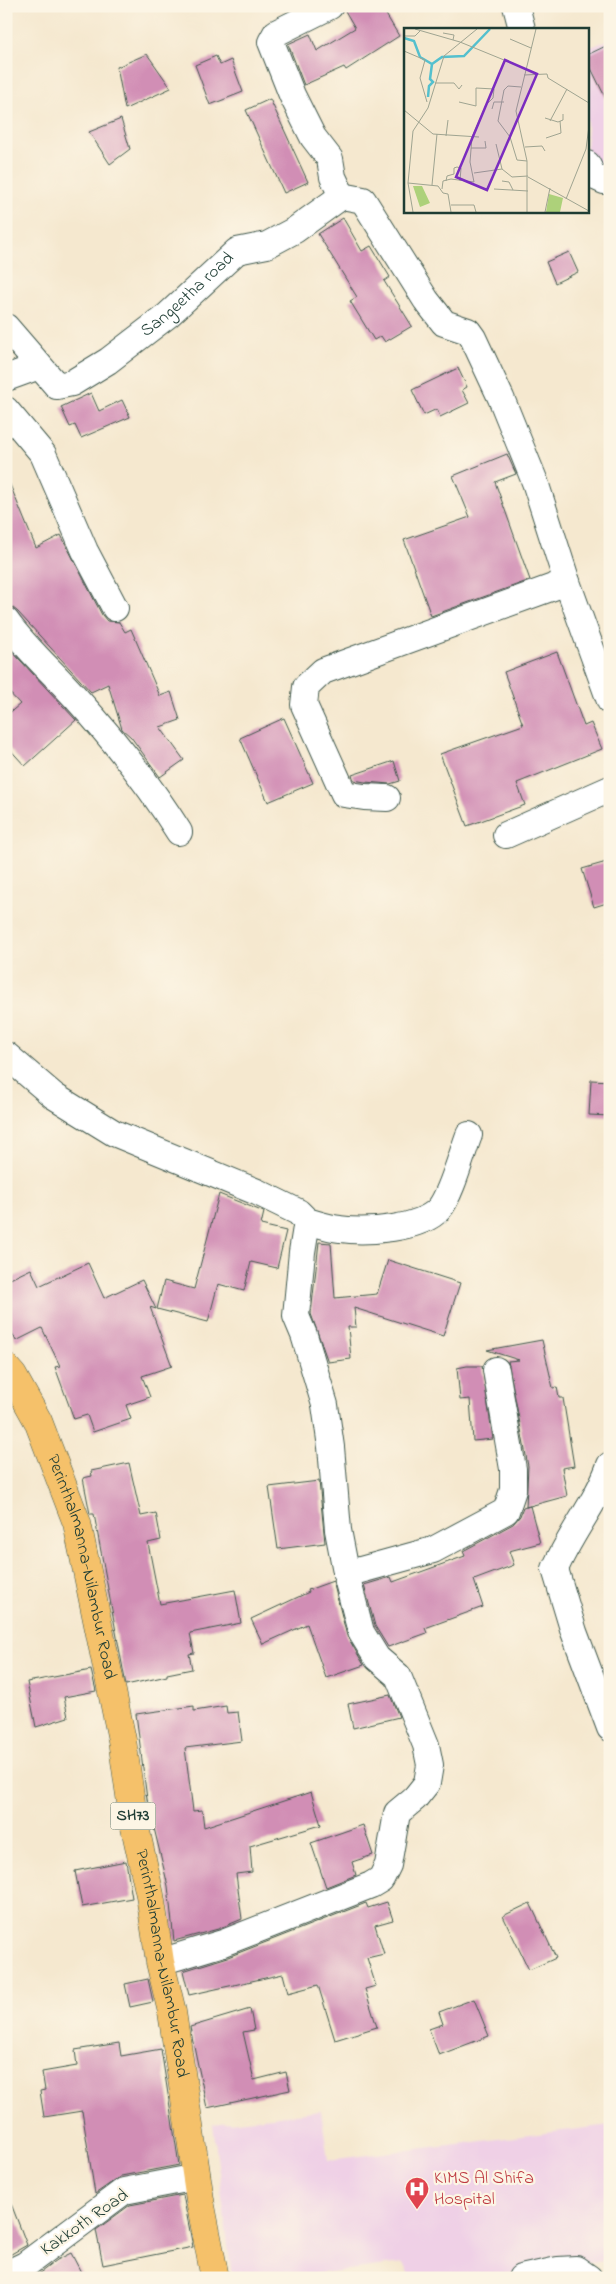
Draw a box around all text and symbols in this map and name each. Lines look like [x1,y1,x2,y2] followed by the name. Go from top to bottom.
[404,28,588,212] inset map
[135,246,241,344] street label: Sangeetha road
[39,1451,122,1682] street label: Perinthalmanna-Nilambur Road
[110,1802,156,1830] road number: SH73
[127,1847,195,2079] street label: Perinthalmanna-Nilambur Road
[434,2166,534,2213] place label: KIMS Al Shifa Hospital
[404,2176,430,2210] hospital icon: KIMS Al Shifa Hospital
[36,2183,134,2263] street label: Kakkoth Road

